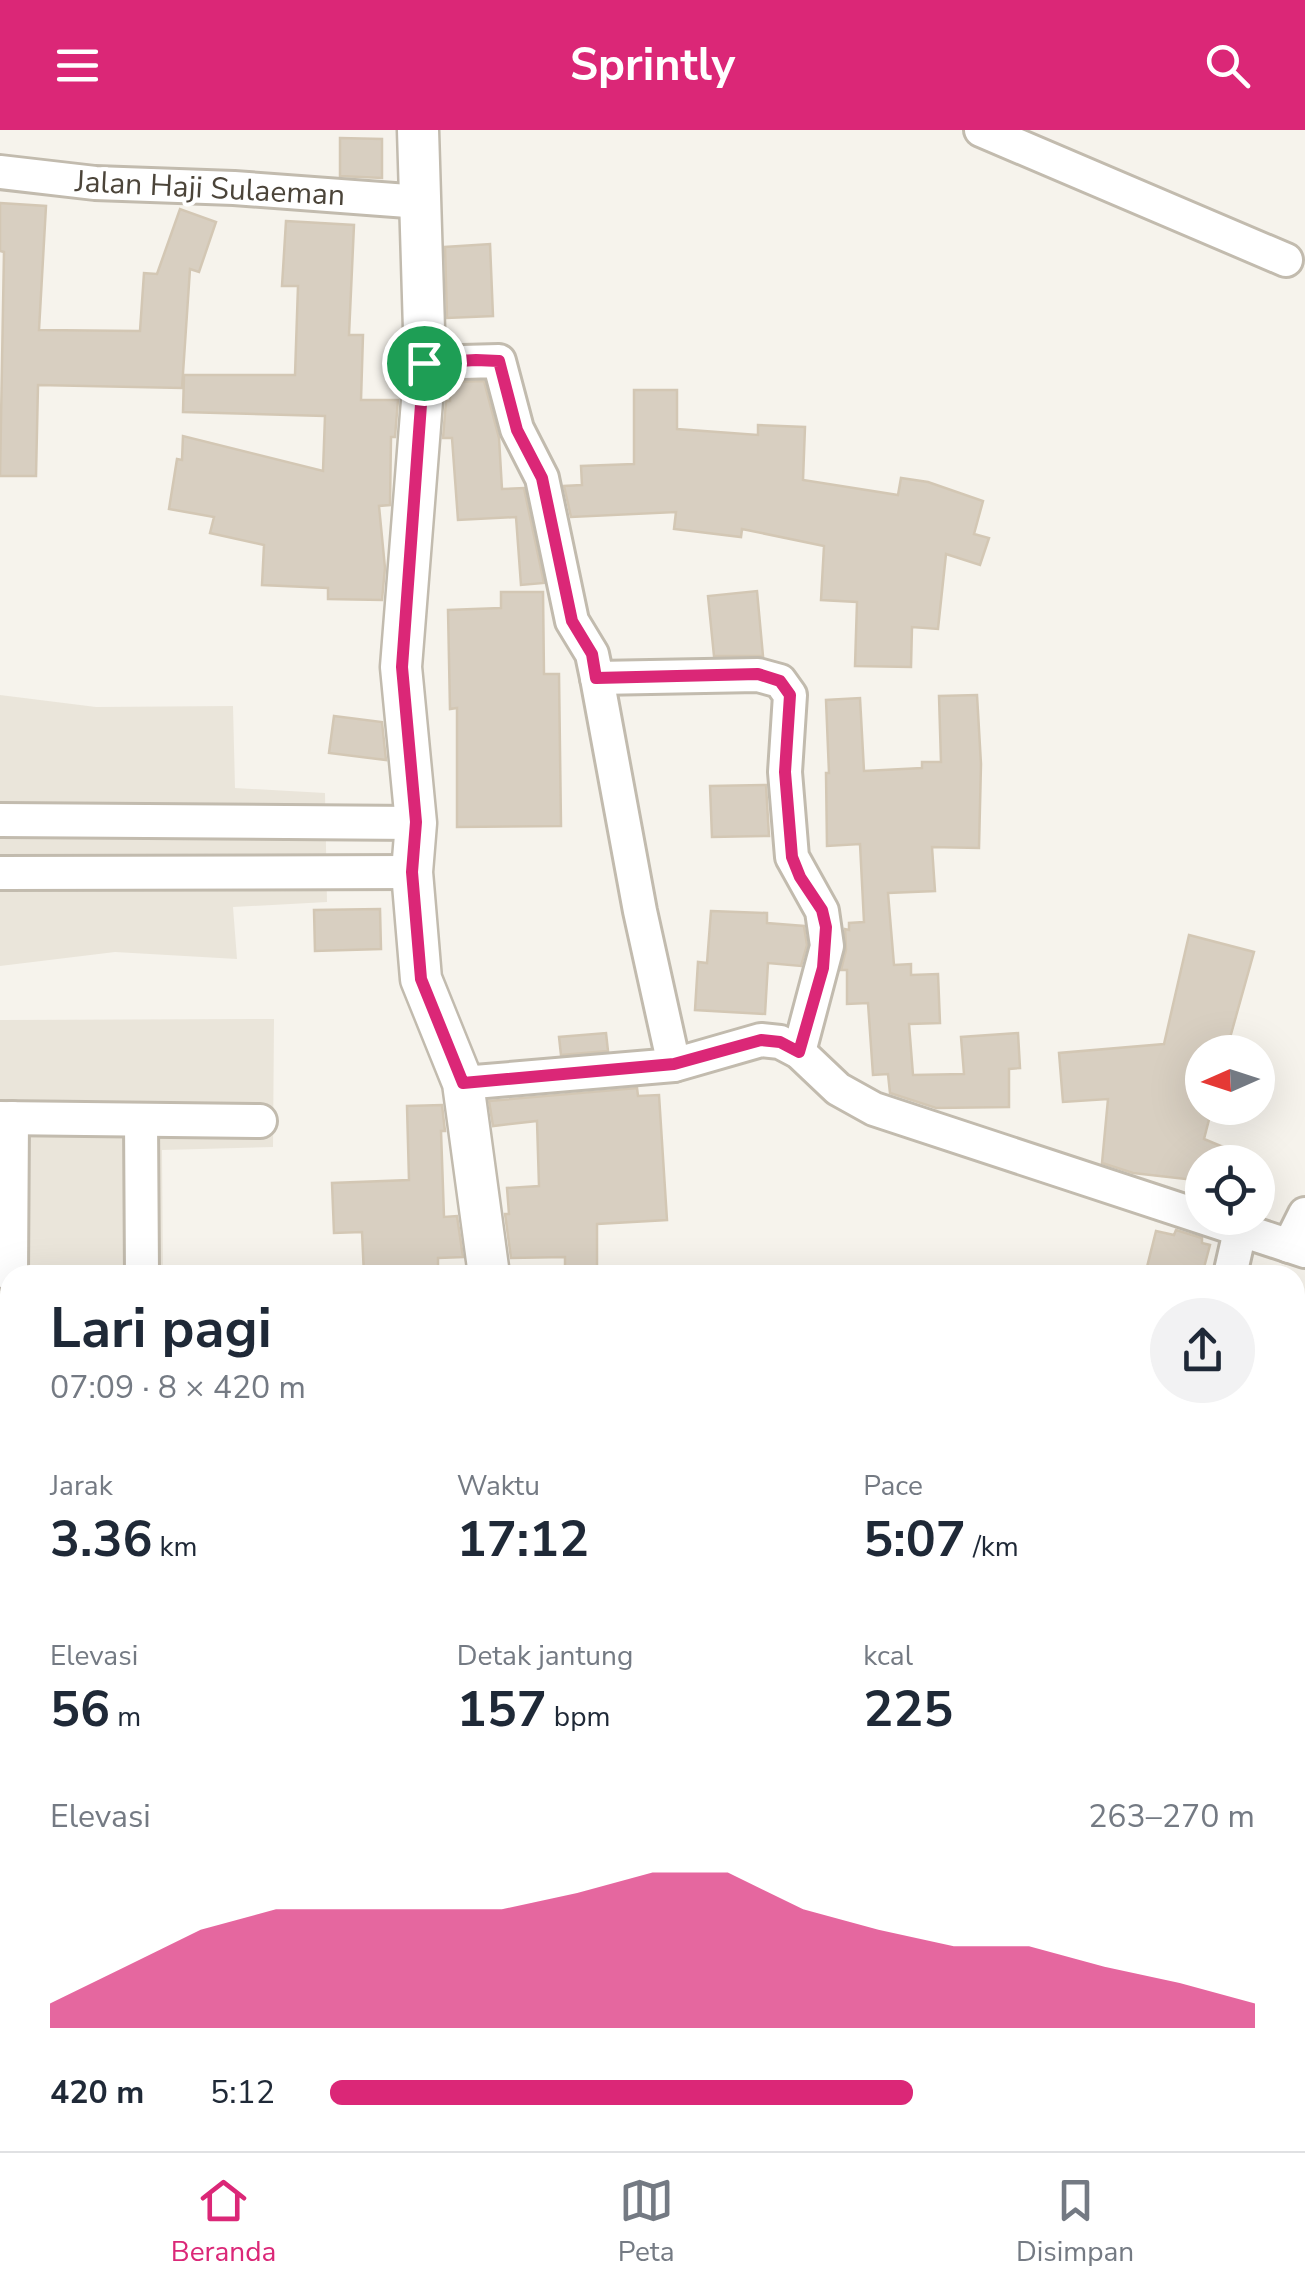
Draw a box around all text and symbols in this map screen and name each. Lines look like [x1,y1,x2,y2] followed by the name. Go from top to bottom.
[570,35,735,96] text: Sprintly
[50,38,105,93] icon: menu
[1200,38,1255,93] icon: search
[73,161,346,216] street label: Jalan Haji Sulaeman
[382,321,467,406] pin
[397,336,452,391] icon: arrive
[1185,1035,1275,1125] north arrow
[1185,1035,1275,1235] map controls
[1185,1145,1275,1235] button: locate
[50,1291,272,1366] text: Lari pagi
[1150,1298,1255,1403] button: share
[50,1366,306,1409] text: 07:09 · 8 × 420 m
[50,1467,113,1505] text: Jarak
[457,1467,540,1505] text: Waktu
[863,1467,923,1505] text: Pace
[50,1505,152,1574] text: 3.36
[457,1505,589,1574] text: 17:12
[863,1505,966,1574] text: 5:07
[152,1528,198,1566] text: km
[966,1528,1019,1566] text: /km
[50,1637,138,1675] text: Elevasi
[457,1637,633,1675] text: Detak jantung
[863,1637,913,1675] text: kcal
[50,1675,110,1744] text: 56
[457,1675,547,1744] text: 157
[863,1675,953,1744] text: 225
[110,1698,141,1736] text: m
[547,1698,610,1736] text: bpm
[50,1795,151,1838] text: Elevasi
[1088,1795,1255,1838] text: 263–270 m
[50,2071,144,2114] text: 420 m
[210,2071,275,2114] text: 5:12
[171,2173,276,2271] tab: Beranda
[618,2173,674,2271] tab: Peta
[1016,2173,1134,2271] tab: Disimpan

